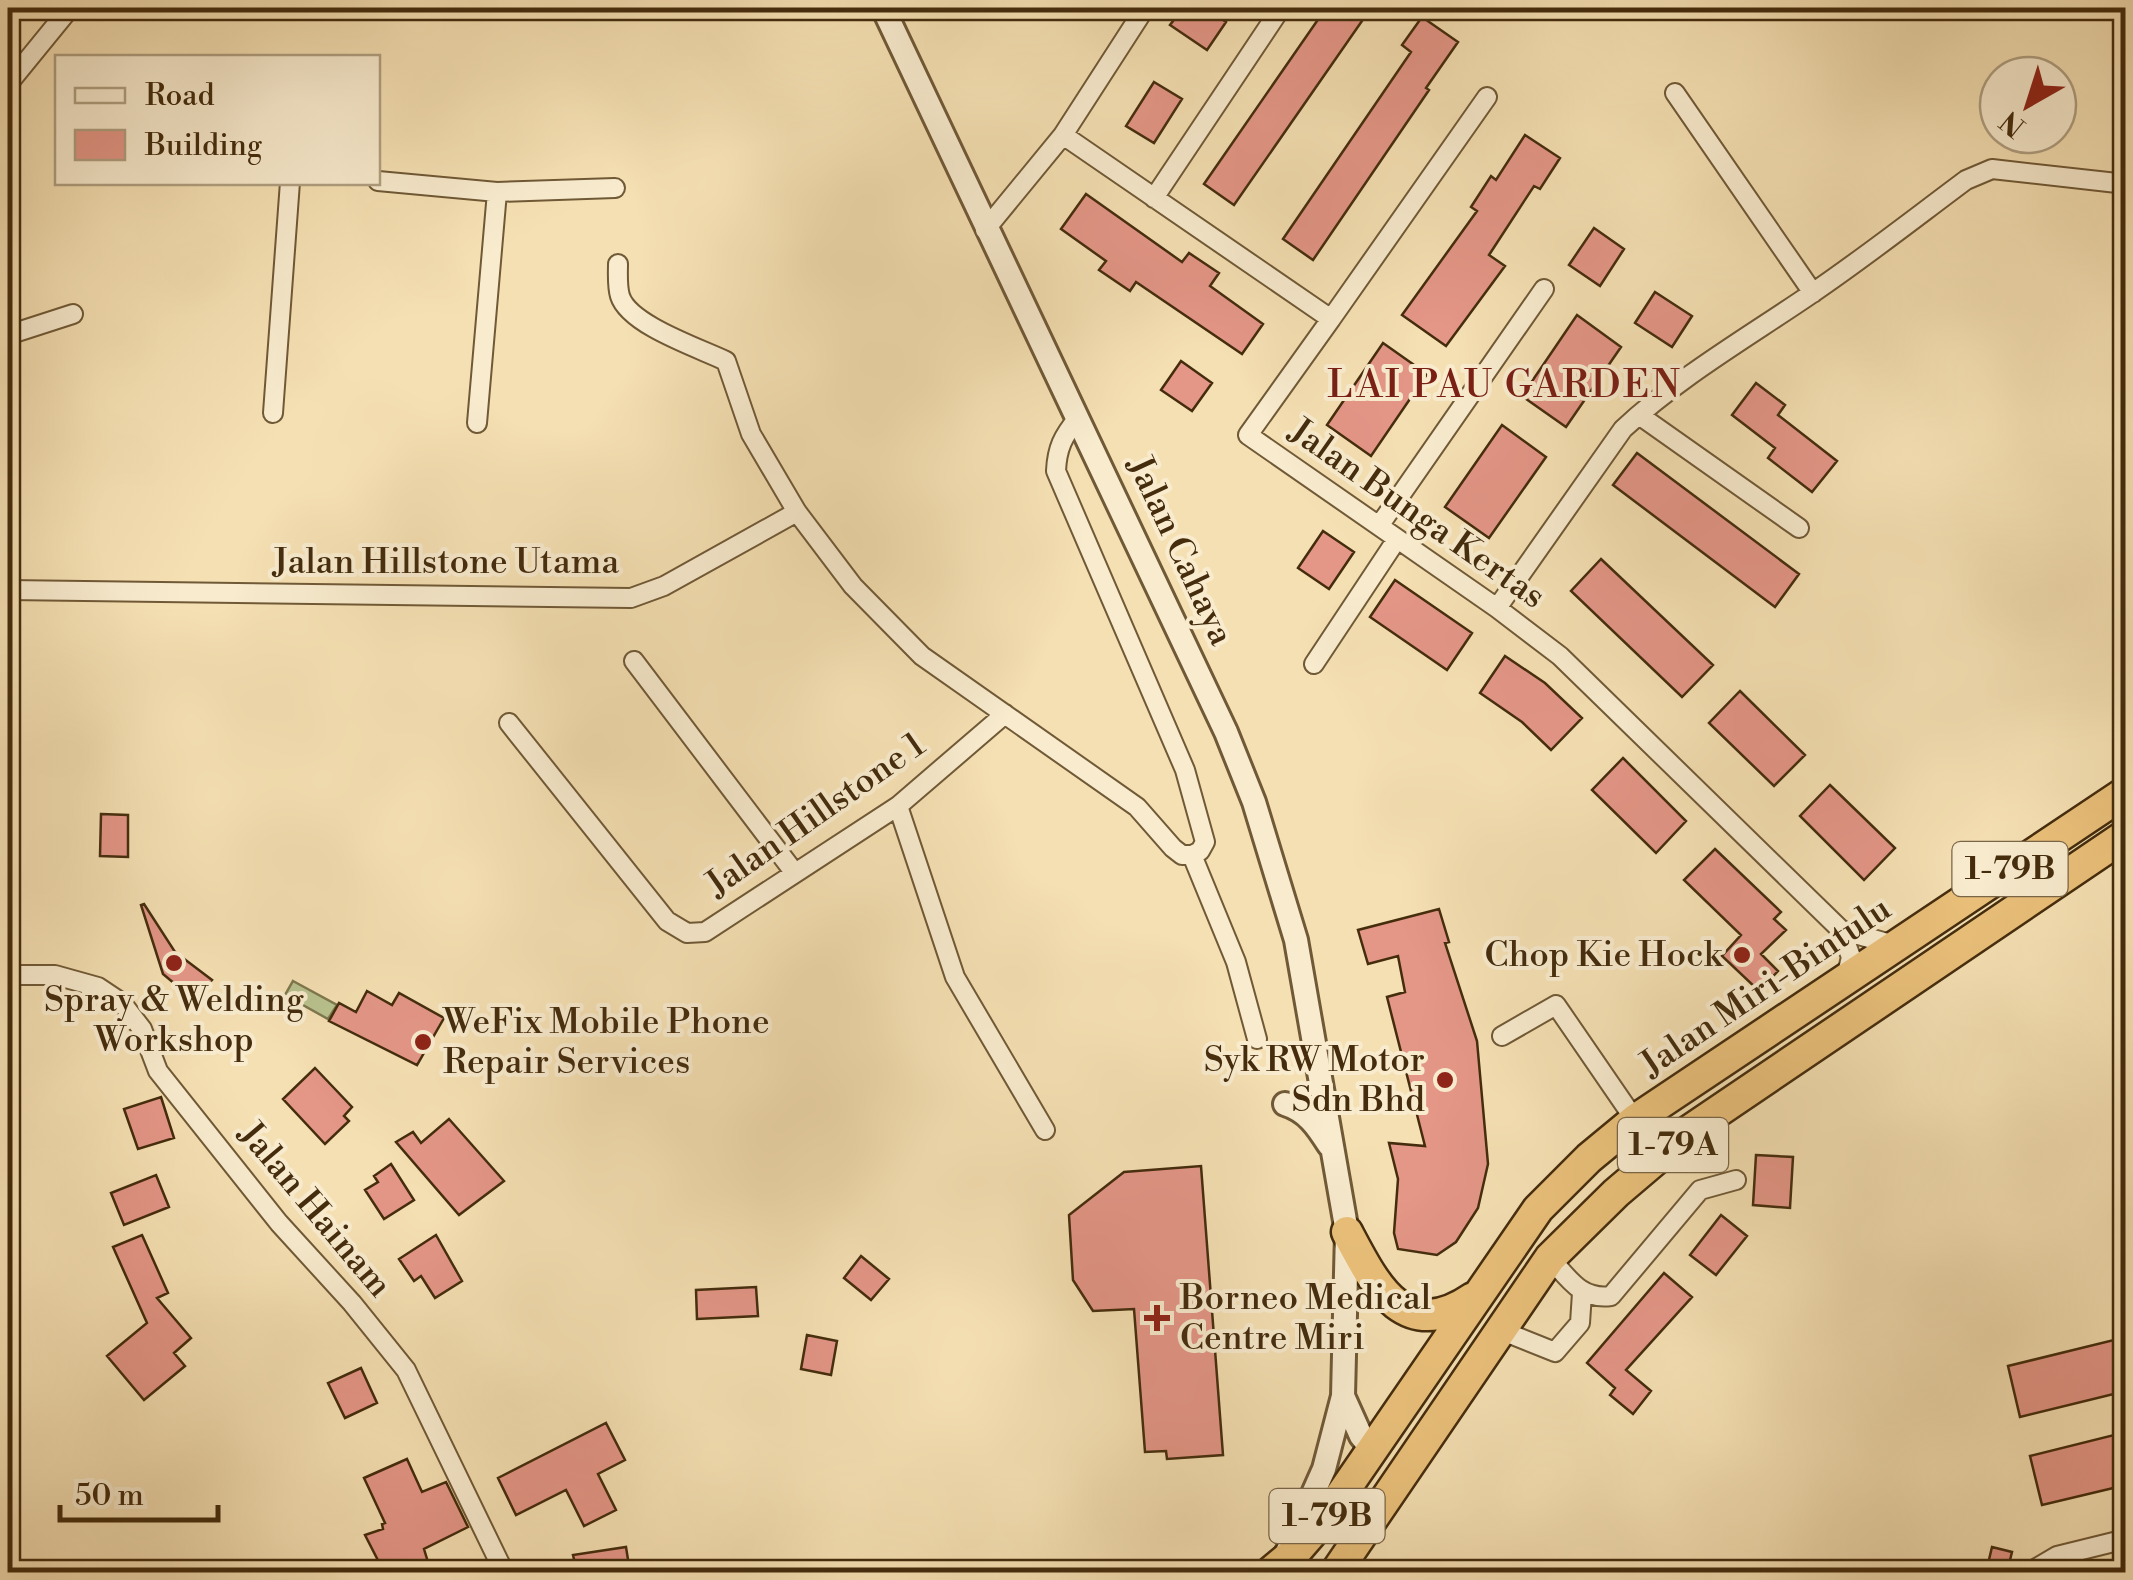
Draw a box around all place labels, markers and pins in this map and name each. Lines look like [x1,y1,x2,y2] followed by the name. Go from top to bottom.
[1484,934,1724,977] place label: Chop Kie Hock
[1731,944,1753,966] marker: Chop Kie Hock
[163,952,185,974] marker: Spray & Welding Workshop
[44,979,304,1062] place label: Spray & Welding Workshop
[442,1001,770,1084] place label: WeFix Mobile Phone Repair Services
[412,1031,434,1053] marker: WeFix Mobile Phone Repair Services
[1204,1039,1425,1122] place label: Syk RW Motor Sdn Bhd
[1434,1069,1456,1091] marker: Syk RW Motor Sdn Bhd
[1179,1277,1431,1360] place label: Borneo Medical Centre Miri
[1144,1305,1170,1331] marker: Borneo Medical Centre Miri

